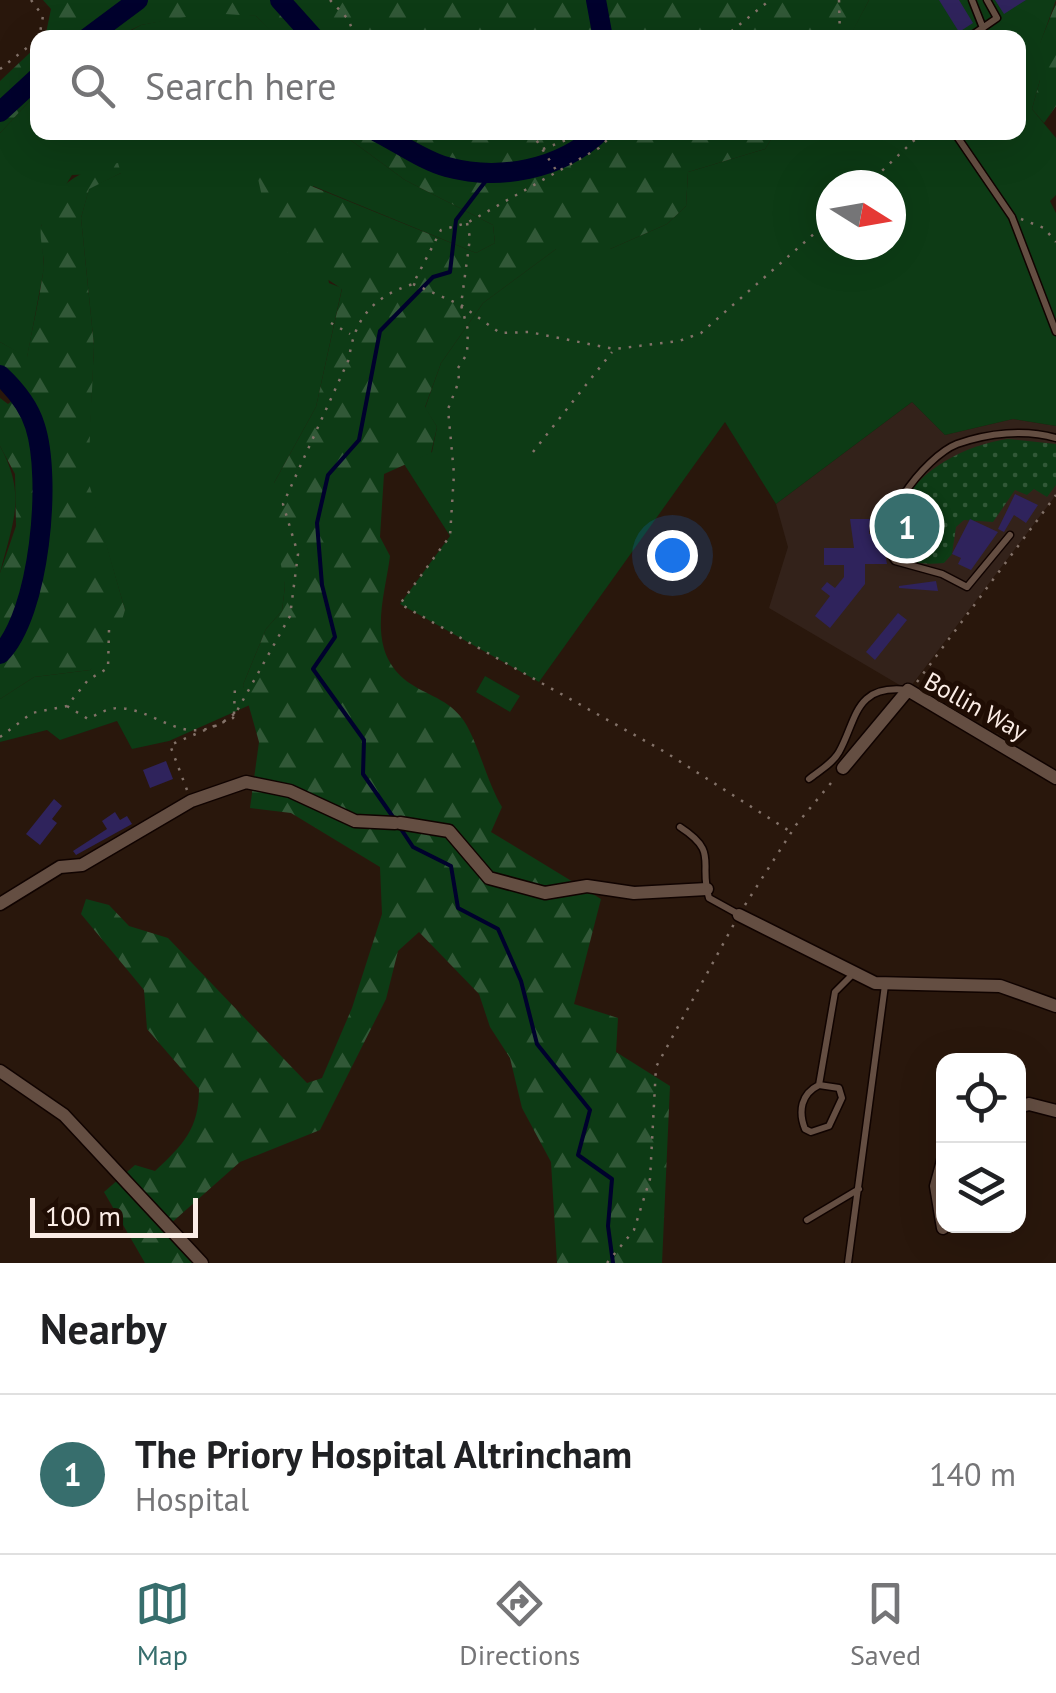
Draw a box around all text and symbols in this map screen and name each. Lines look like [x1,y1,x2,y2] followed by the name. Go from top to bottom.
[30,30,1026,140] search box
[65,58,120,113] icon: search
[145,61,337,110] text: Search here
[816,170,906,260] north arrow
[874,488,940,564] pin: 1
[647,530,698,581] your location
[919,665,1033,748] street label: Bollin Way
[936,1053,1026,1233] map controls
[936,1053,1026,1143] button: locate
[936,1143,1026,1233] button: layers
[30,1193,198,1238] scale bar
[45,1197,121,1234] text: 100 m
[40,1301,167,1356] text: Nearby
[135,1429,632,1478] text: The Priory Hospital Altrincham
[63,1453,82,1495] text: 1
[929,1453,1016,1495] text: 140 m
[135,1478,249,1520] text: Hospital
[135,1576,190,1673] tab: Map
[459,1576,580,1673] tab: Directions
[850,1576,921,1673] tab: Saved

